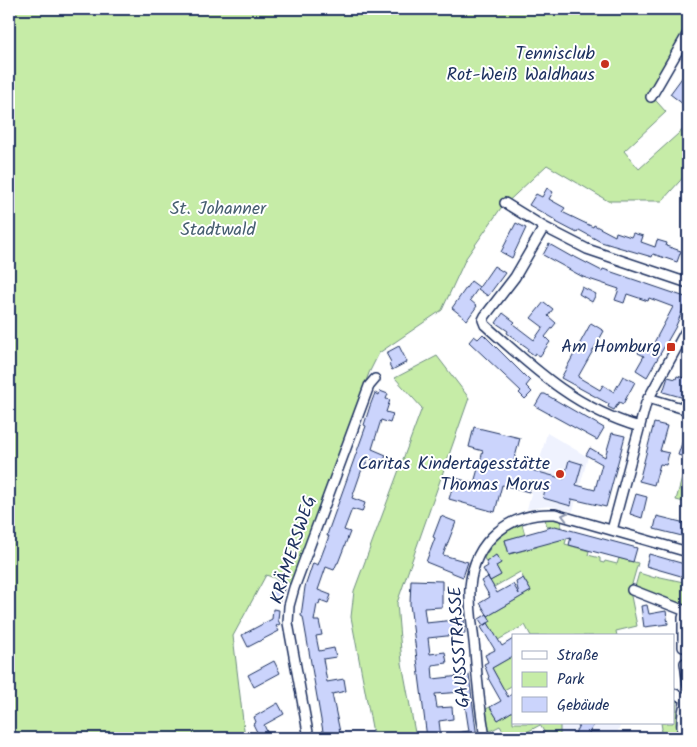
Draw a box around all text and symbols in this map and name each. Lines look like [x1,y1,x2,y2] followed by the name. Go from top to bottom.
[447,40,596,90] place label: Tennisclub Rot-Weiß Waldhaus
[599,58,611,70] marker: Tennisclub Rot-Weiß Waldhaus
[170,195,267,245] park label: St. Johanner Stadtwald
[561,333,661,362] place label: Am Homburg
[665,341,677,353] marker: Am Homburg
[358,450,550,500] place label: Caritas Kindertagesstätte Thomas Morus
[554,468,566,480] marker: Caritas Kindertagesstätte Thomas Morus
[263,492,325,608] street label: KRÄMERSWEG
[561,511,570,522] one-way arrow
[441,585,479,709] street label: GAUSSSTRASSE
[512,634,674,724] legend
[557,644,599,668] text: Straße
[557,668,585,692] text: Park
[557,694,610,718] text: Gebäude

